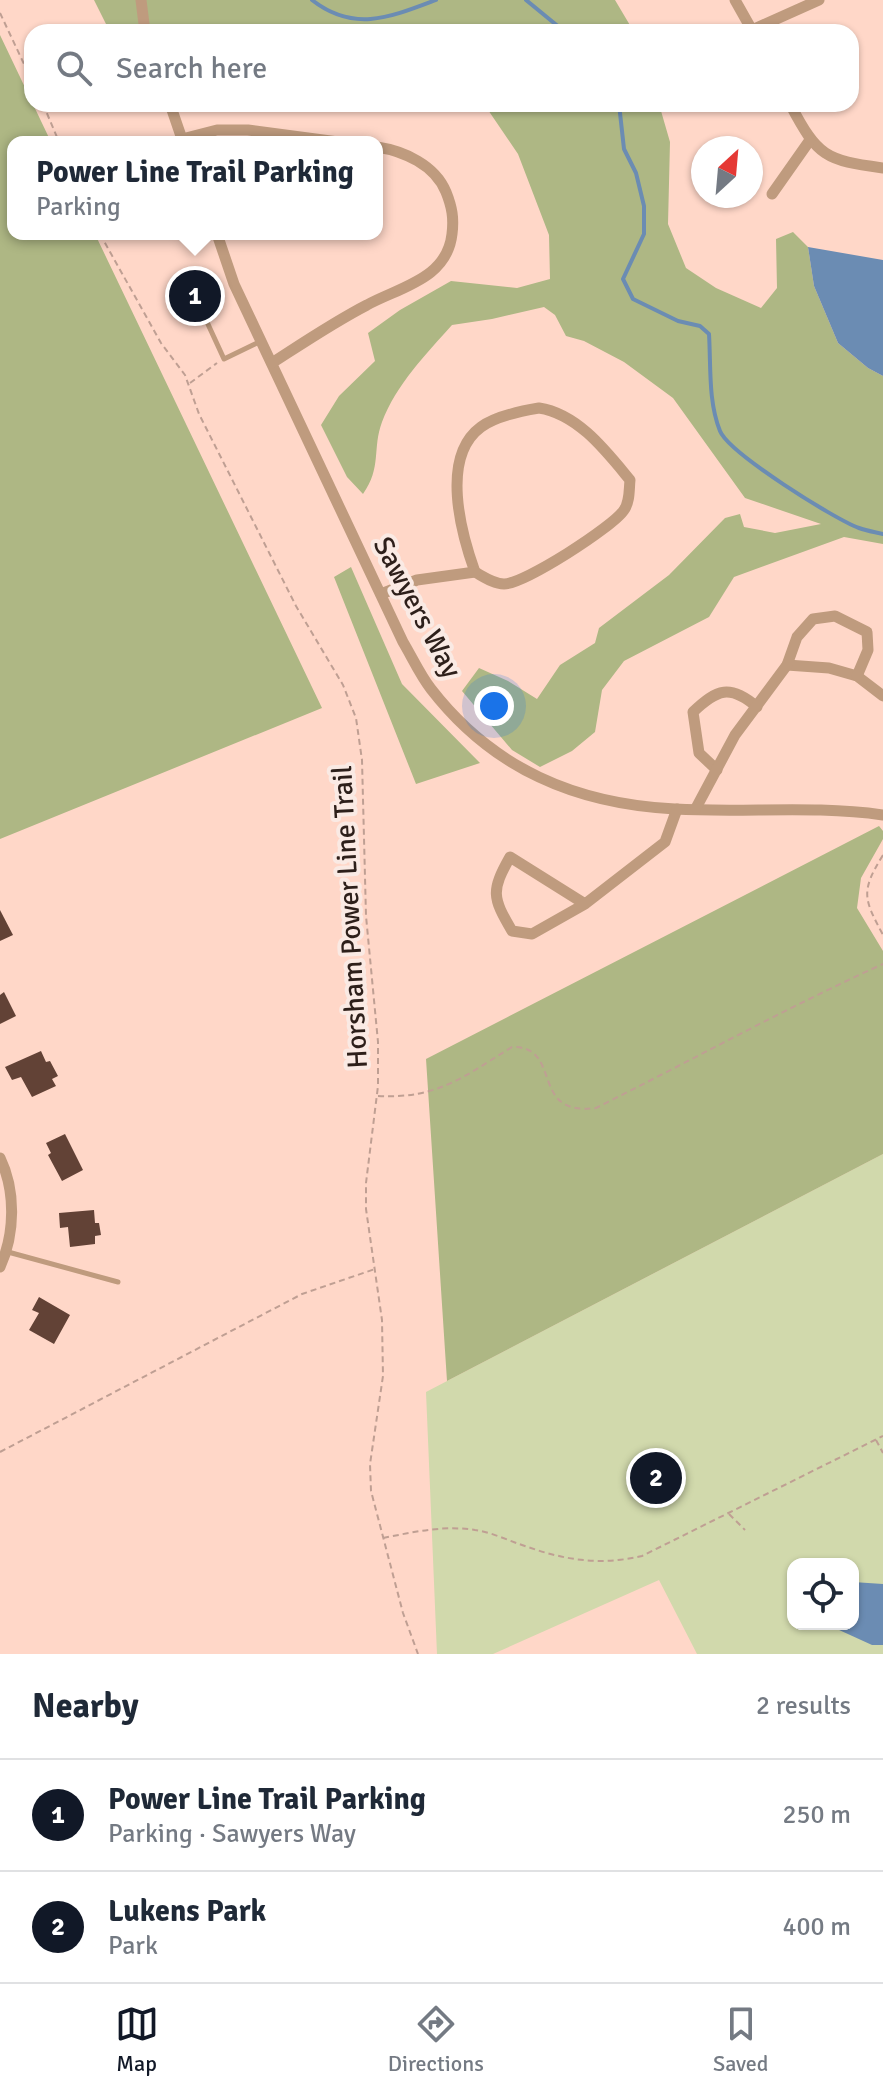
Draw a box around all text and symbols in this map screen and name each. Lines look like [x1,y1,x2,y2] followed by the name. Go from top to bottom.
[24,24,859,112] search box
[52,46,96,90] icon: search
[116,50,267,87] text: Search here
[7,136,383,240] popup
[691,136,763,208] north arrow
[36,154,354,191] text: Power Line Trail Parking
[36,191,121,223] text: Parking
[169,266,221,326] pin: 1
[366,531,468,684] street label: Sawyers Way
[474,686,514,726] your location
[325,765,375,1069] street label: Horsham Power Line Trail
[630,1448,682,1508] pin: 2
[787,1558,859,1630] map controls
[787,1558,859,1630] button: locate
[32,1685,139,1727] text: Nearby
[756,1690,851,1722] text: 2 results
[108,1781,426,1818] text: Power Line Trail Parking
[51,1799,65,1831] text: 1
[782,1799,851,1831] text: 250 m
[108,1818,356,1850] text: Parking · Sawyers Way
[108,1893,266,1930] text: Lukens Park
[51,1911,65,1943] text: 2
[782,1911,851,1943] text: 400 m
[108,1930,158,1962] text: Park
[115,2002,159,2077] tab: Map
[388,2002,484,2077] tab: Directions
[713,2002,768,2077] tab: Saved

